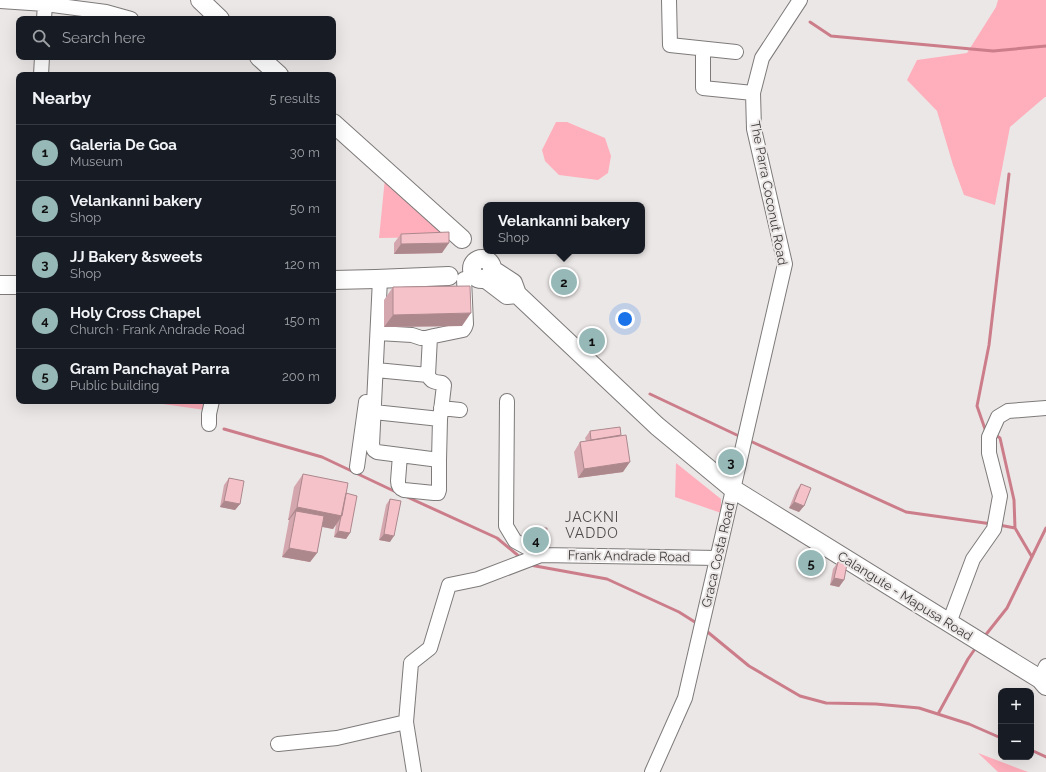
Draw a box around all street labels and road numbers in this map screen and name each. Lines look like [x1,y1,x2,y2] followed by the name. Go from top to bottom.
[748,120,790,266] street label: The Parra Coconut Road
[699,501,737,609] street label: Graca Costa Road
[568,547,690,565] street label: Frank Andrade Road
[835,548,975,644] street label: Calangute - Mapusa Road

